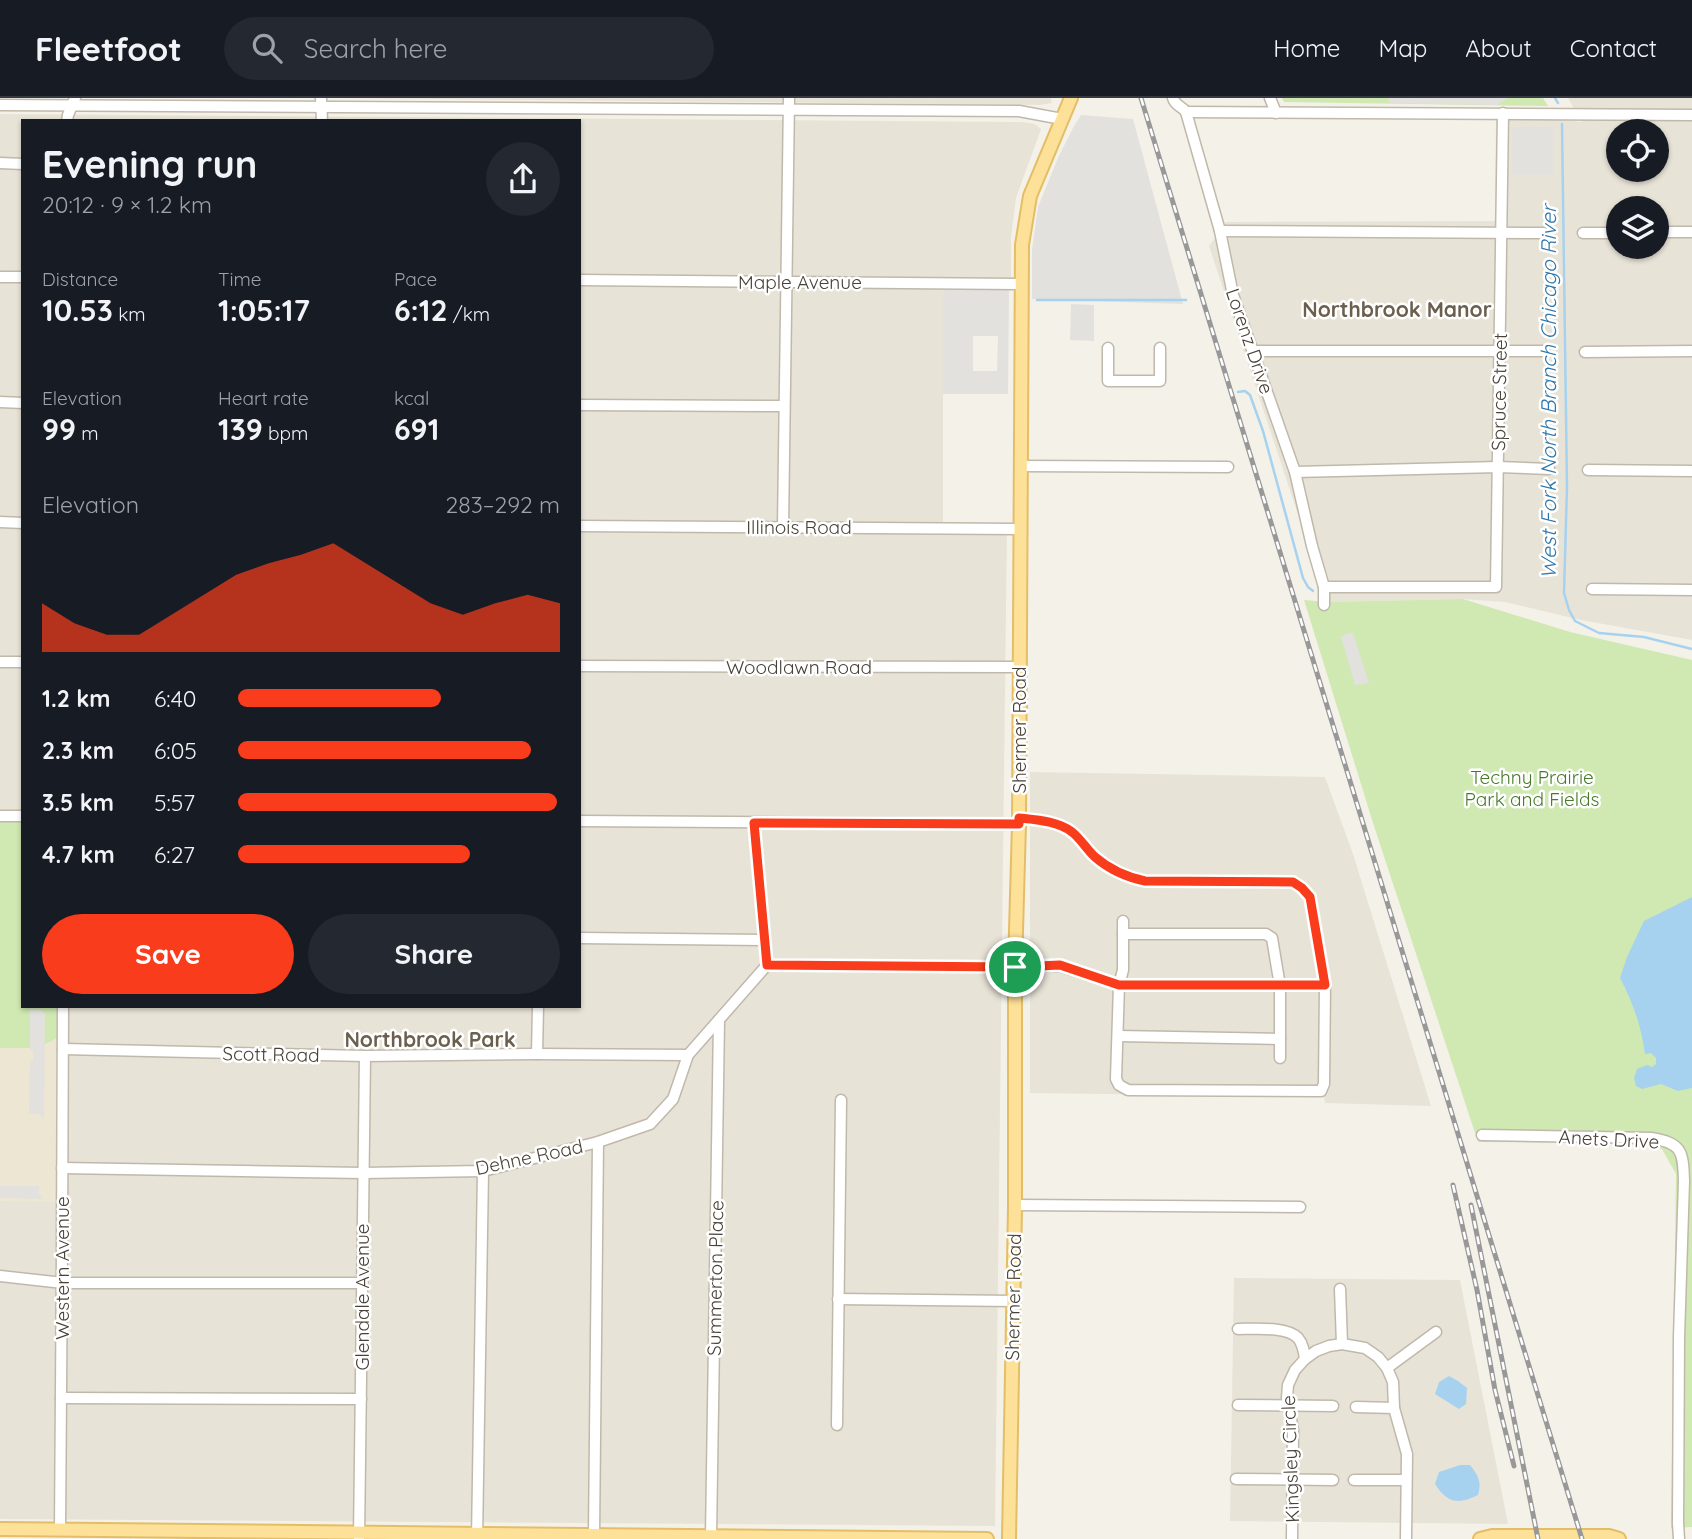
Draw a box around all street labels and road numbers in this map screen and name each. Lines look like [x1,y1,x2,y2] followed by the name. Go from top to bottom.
[738,270,862,294] street label: Maple Avenue
[1221,285,1279,397] street label: Lorenz Drive
[1486,333,1512,451] street label: Spruce Street
[746,515,852,539] street label: Illinois Road
[726,655,872,679] street label: Woodlawn Road
[1007,666,1031,794] street label: Shermer Road
[222,1041,320,1067] street label: Scott Road
[1558,1124,1660,1154] street label: Anets Drive
[473,1134,585,1180] street label: Dehne Road
[50,1196,74,1340] street label: Western Avenue
[702,1200,728,1356] street label: Summerton Place
[350,1223,374,1371] street label: Glendale Avenue
[1000,1233,1026,1361] street label: Shermer Road
[1276,1395,1304,1523] street label: Kingsley Circle

